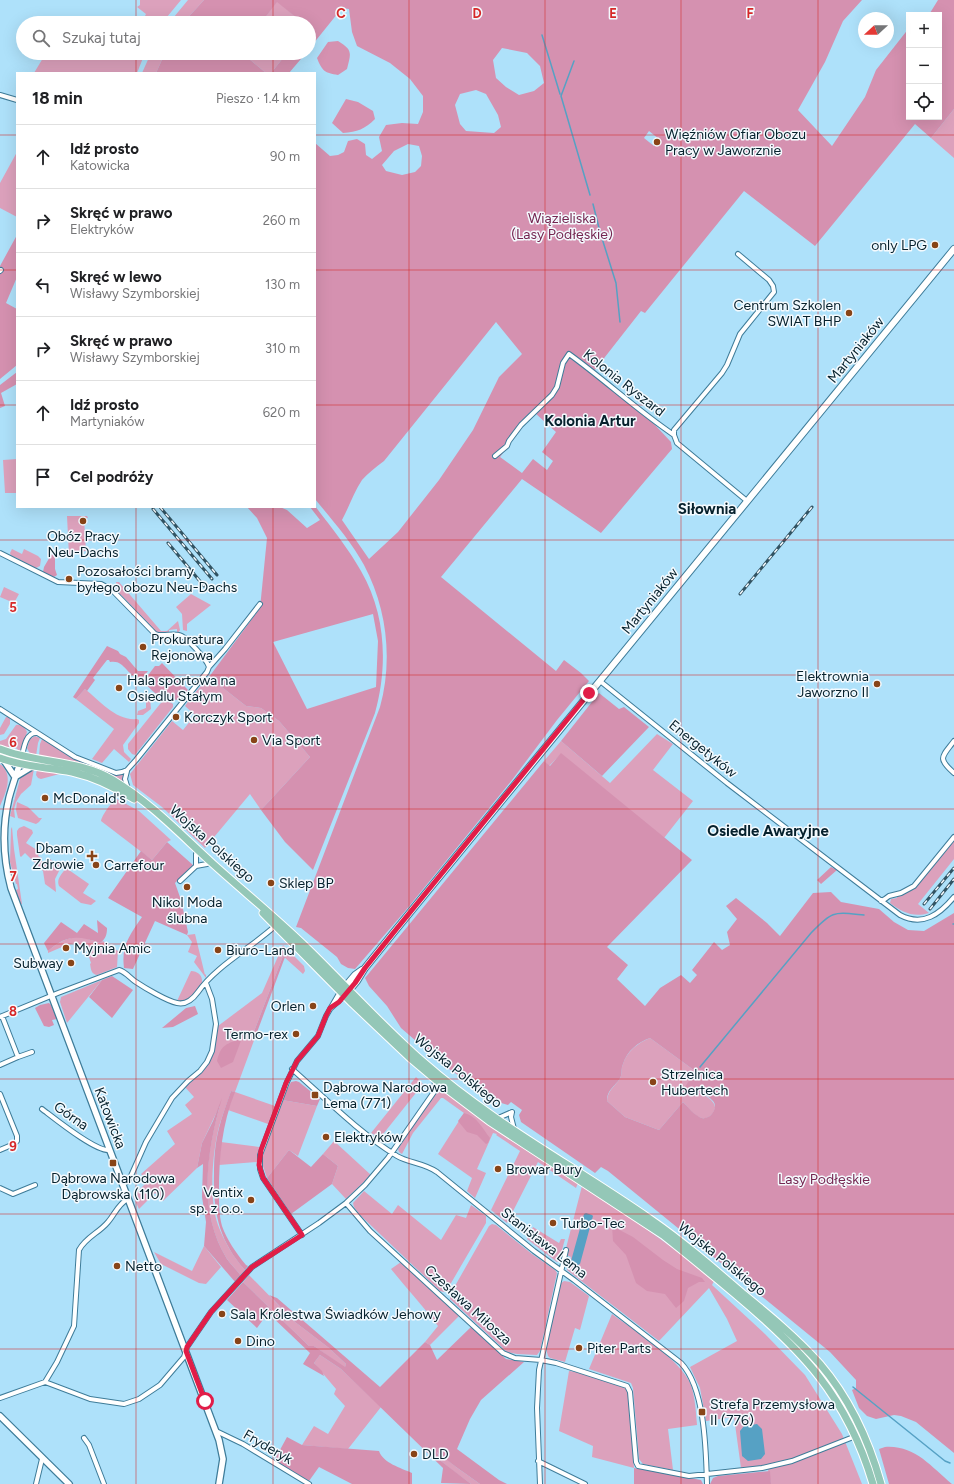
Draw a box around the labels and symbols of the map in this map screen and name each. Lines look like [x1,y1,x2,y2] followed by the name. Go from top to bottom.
[336,6,346,21] text: C
[472,6,482,21] text: D
[609,6,617,21] text: E
[746,6,754,21] text: F
[858,12,894,48] north arrow
[665,126,806,159] place label: Więźniów Ofiar Obozu Pracy w Jaworznie
[652,137,662,147] marker: Więźniów Ofiar Obozu Pracy w Jaworznie
[511,210,613,243] park label: Wiązieliska (Lasy Podłęskie)
[871,237,927,254] place label: only LPG
[930,240,940,250] marker: only LPG
[733,297,841,330] place label: Centrum Szkolen SWIAT BHP
[844,308,854,318] marker: Centrum Szkolen SWIAT BHP
[824,314,888,386] street label: Martyniaków
[580,346,668,420] street label: Kolonia Ryszard
[544,412,636,430] district label: Kolonia Artur
[678,500,736,518] district label: Siłownia
[78,516,88,526] marker: Obóz Pracy Neu-Dachs
[47,528,120,561] place label: Obóz Pracy Neu-Dachs
[77,563,237,596] place label: Pozosałości bramy byłego obozu Neu-Dachs
[618,565,682,637] street label: Martyniaków
[64,574,74,584] marker: Pozosałości bramy byłego obozu Neu-Dachs
[9,600,17,615] text: 5
[151,631,223,664] place label: Prokuratura Rejonowa
[138,642,148,652] marker: Prokuratura Rejonowa
[796,668,869,701] place label: Elektrownia Jaworzno II
[127,672,236,705] place label: Hala sportowa na Osiedlu Stałym
[872,679,882,689] marker: Elektrownia Jaworzno II
[114,683,124,693] marker: Hala sportowa na Osiedlu Stałym
[580,684,598,702] route end
[184,709,272,726] place label: Korczyk Sport
[171,712,181,722] marker: Korczyk Sport
[666,716,740,782] street label: Energetyków
[262,732,321,749] place label: Via Sport
[9,735,17,750] text: 6
[249,735,259,745] marker: Via Sport
[53,790,126,807] place label: McDonald's
[40,793,50,803] marker: McDonald's
[166,801,258,887] street label: Wojska Polskiego
[707,822,829,840] district label: Osiedle Awaryjne
[32,840,84,873] place label: Dbam o Zdrowie
[87,851,97,861] marker: Dbam o Zdrowie
[104,857,164,874] place label: Carrefour
[91,860,101,870] marker: Carrefour
[9,869,17,884] text: 7
[279,875,334,892] place label: Sklep BP
[266,878,276,888] marker: Sklep BP
[182,882,192,892] marker: Nikol Moda ślubna
[152,894,222,927] place label: Nikol Moda ślubna
[74,940,151,957] place label: Myjnia Amic
[226,942,295,959] place label: Biuro-Land
[61,943,71,953] marker: Myjnia Amic
[213,945,223,955] marker: Biuro-Land
[13,955,64,972] place label: Subway
[66,958,76,968] marker: Subway
[271,998,305,1015] place label: Orlen
[308,1001,318,1011] marker: Orlen
[9,1004,17,1019] text: 8
[224,1026,288,1043] place label: Termo-rex
[291,1029,301,1039] marker: Termo-rex
[411,1030,505,1112] street label: Wojska Polskiego
[661,1066,728,1099] place label: Strzelnica Hubertech
[648,1077,658,1087] marker: Strzelnica Hubertech
[323,1079,447,1112] place label: Dąbrowa Narodowa Lema (771)
[91,1085,129,1151] street label: Katowicka
[310,1090,320,1100] marker: Dąbrowa Narodowa Lema (771)
[50,1098,92,1134] street label: Górna
[334,1129,403,1146] place label: Elektryków
[321,1132,331,1142] marker: Elektryków
[9,1139,17,1154] text: 9
[108,1158,118,1168] marker: Dąbrowa Narodowa Dąbrowska (110)
[506,1161,582,1178] place label: Browar Bury
[493,1164,503,1174] marker: Browar Bury
[51,1170,175,1203] place label: Dąbrowa Narodowa Dąbrowska (110)
[778,1171,870,1188] park label: Lasy Podłęskie
[189,1184,243,1217] place label: Ventix sp. z o.o.
[246,1195,256,1205] marker: Ventix sp. z o.o.
[497,1204,591,1282] street label: Stanisława Lema
[561,1215,625,1232] place label: Turbo-Tec
[548,1218,558,1228] marker: Turbo-Tec
[675,1218,769,1300] street label: Wojska Polskiego
[125,1258,162,1275] place label: Netto
[112,1261,122,1271] marker: Netto
[421,1261,515,1349] street label: Czesława Miłosza
[230,1306,441,1323] place label: Sala Królestwa Świadków Jehowy
[217,1309,227,1319] marker: Sala Królestwa Świadków Jehowy
[246,1333,275,1350] place label: Dino
[233,1336,243,1346] marker: Dino
[587,1340,651,1357] place label: Piter Parts
[574,1343,584,1353] marker: Piter Parts
[196,1392,214,1410] route start
[710,1396,835,1429] place label: Strefa Przemysłowa II (776)
[697,1407,707,1417] marker: Strefa Przemysłowa II (776)
[240,1426,296,1468] street label: Fryderyk
[422,1446,449,1463] place label: DLD
[409,1449,419,1459] marker: DLD

